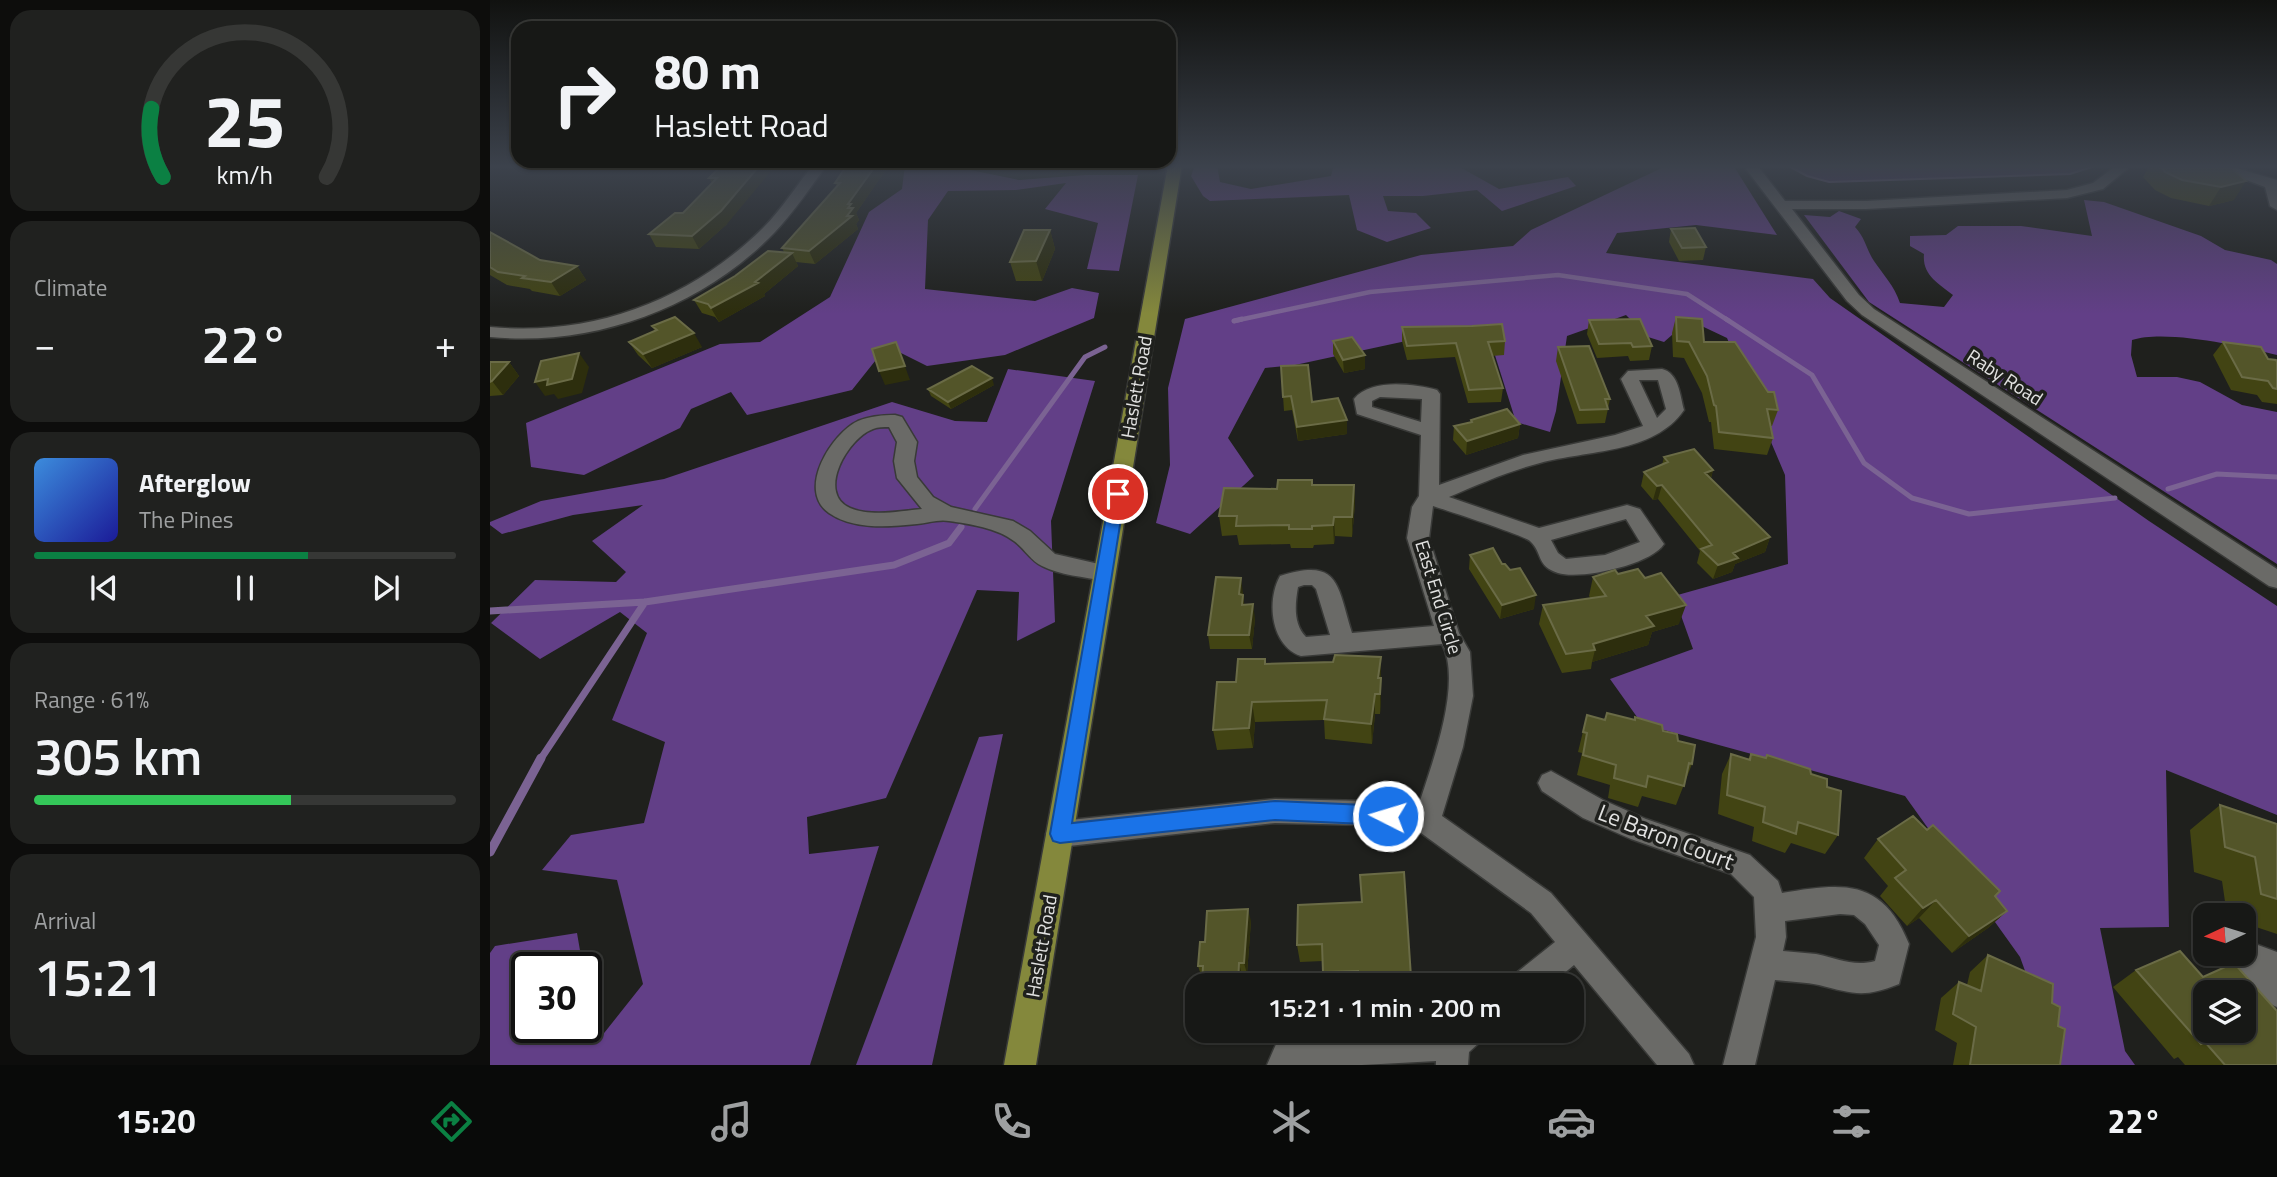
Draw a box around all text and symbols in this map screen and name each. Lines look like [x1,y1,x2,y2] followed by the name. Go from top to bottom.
[654,33,761,108] text: 80 m
[539,49,630,140] icon: right
[204,65,286,175] text: 25
[654,101,829,149] text: Haslett Road
[217,155,273,193] text: km/h
[34,270,107,305] text: Climate
[201,304,289,383] text: 22°
[34,315,55,373] text: −
[435,315,456,373] text: +
[1112,333,1159,441] street label: Haslett Road
[1962,341,2049,412] street label: Raby Road
[139,463,251,502] text: Afterglow
[1088,464,1148,524] pin
[1099,475,1137,513] icon: arrive
[139,502,233,537] text: The Pines
[1408,536,1471,657] street label: East End Circle
[85,569,123,607] icon: previous
[226,569,264,607] icon: pause
[367,569,405,607] icon: next
[34,682,149,717] text: Range · 61%
[34,716,202,795] text: 305 km
[1351,779,1425,853] position arrow
[1593,795,1739,879] street label: Le Baron Court
[1017,892,1064,1000] street label: Haslett Road
[34,903,96,938] text: Arrival
[2193,903,2256,966] north arrow
[2193,903,2256,1043] map controls
[34,937,163,1016] text: 15:21
[511,952,602,1043] speed limit sign: 30
[2193,980,2256,1043] button: layers
[1268,988,1501,1027] text: 15:21 · 1 min · 200 m
[116,1097,195,1145] text: 15:20
[427,1097,476,1146] icon: directions
[707,1097,756,1146] icon: music
[987,1097,1036,1146] icon: phone
[1267,1097,1316,1146] icon: climate
[1547,1097,1596,1146] icon: car
[1827,1097,1876,1146] icon: filters
[2108,1097,2161,1145] text: 22°

